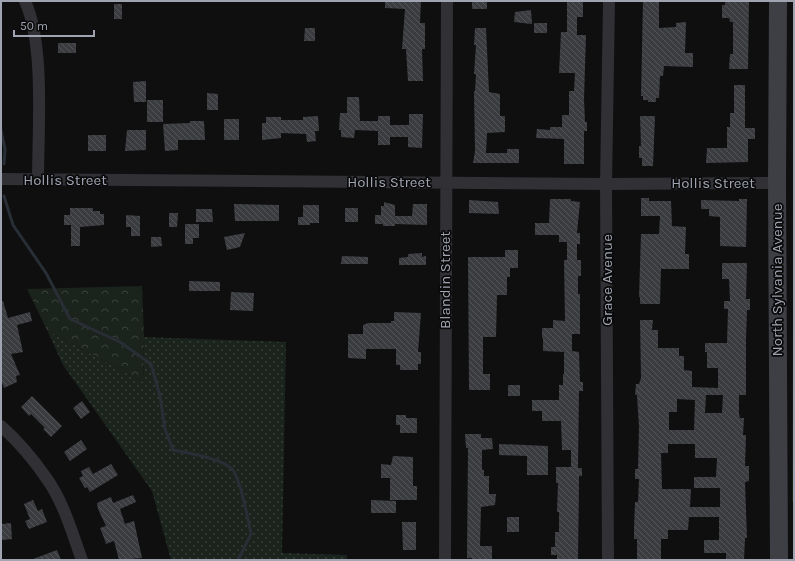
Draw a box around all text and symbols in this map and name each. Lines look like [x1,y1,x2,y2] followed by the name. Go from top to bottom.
[14,12,94,38] scale bar
[20,19,48,33] text: 50 m
[23,171,107,189] street label: Hollis Street
[347,173,431,191] street label: Hollis Street
[671,174,755,192] street label: Hollis Street
[768,204,786,356] street label: North Sylvania Avenue
[436,231,454,329] street label: Blandin Street
[598,234,616,326] street label: Grace Avenue

